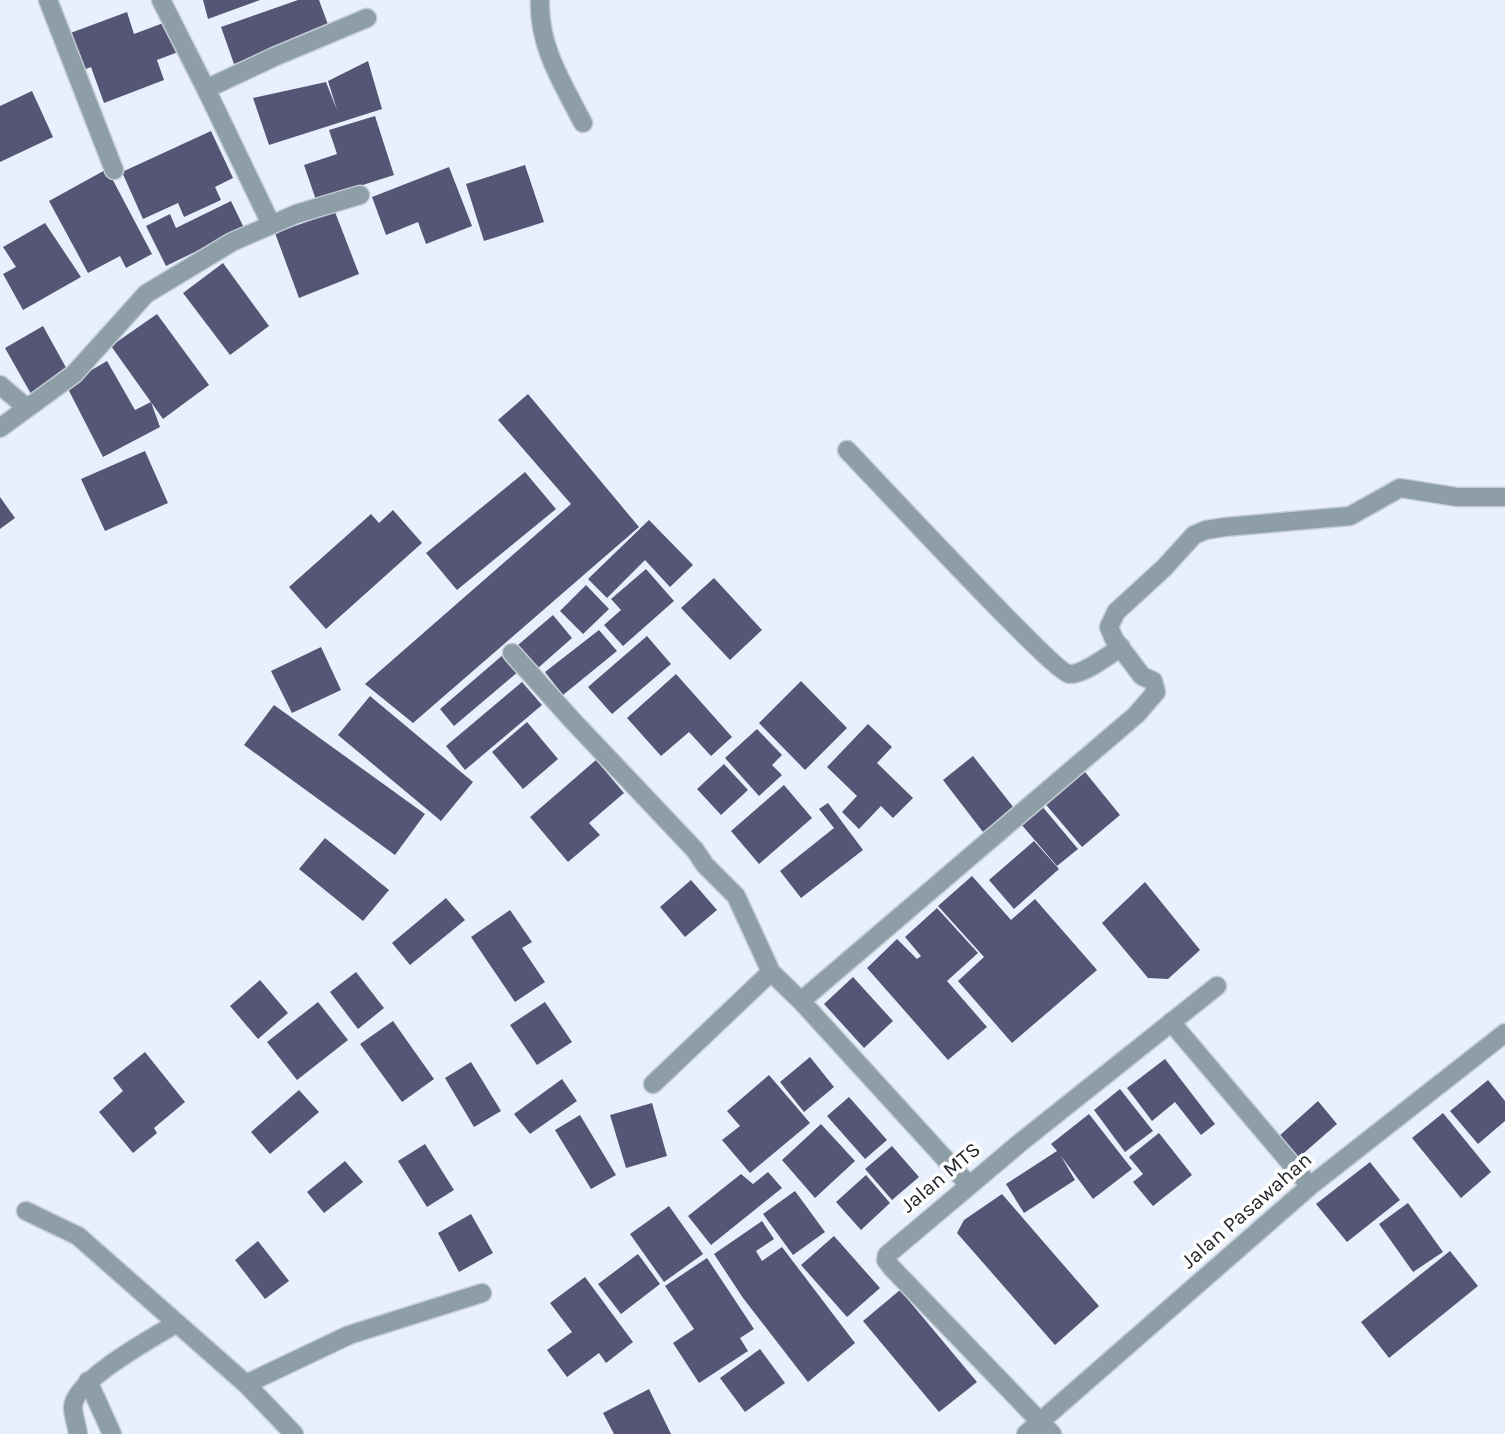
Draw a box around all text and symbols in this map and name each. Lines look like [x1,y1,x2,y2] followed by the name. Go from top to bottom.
[896,1137,986,1219] street label: Jalan MTS
[1177,1147,1317,1275] street label: Jalan Pasawahan

